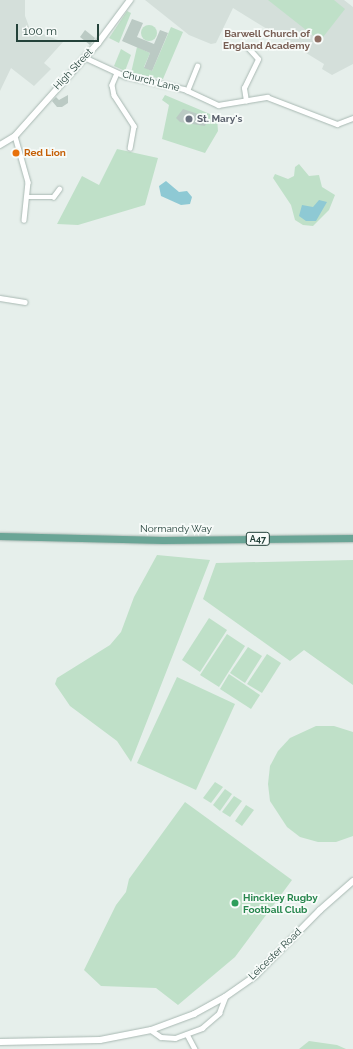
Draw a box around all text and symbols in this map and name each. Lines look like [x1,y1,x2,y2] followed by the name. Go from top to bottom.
[18,16,101,42] scale bar
[23,24,57,38] text: 100 m
[223,27,310,50] place label: Barwell Church of England Academy
[313,34,323,44] marker: Barwell Church of England Academy
[51,46,95,92] street label: High Street
[121,68,181,94] street label: Church Lane
[197,113,242,125] place label: St. Mary's
[184,114,194,124] marker: St. Mary's
[24,147,66,159] place label: Red Lion
[11,148,21,158] marker: Red Lion
[140,523,212,535] street label: Normandy Way
[245,532,271,546] road number: A47
[243,891,318,914] place label: Hinckley Rugby Football Club
[230,898,240,908] marker: Hinckley Rugby Football Club
[246,926,304,982] street label: Leicester Road

